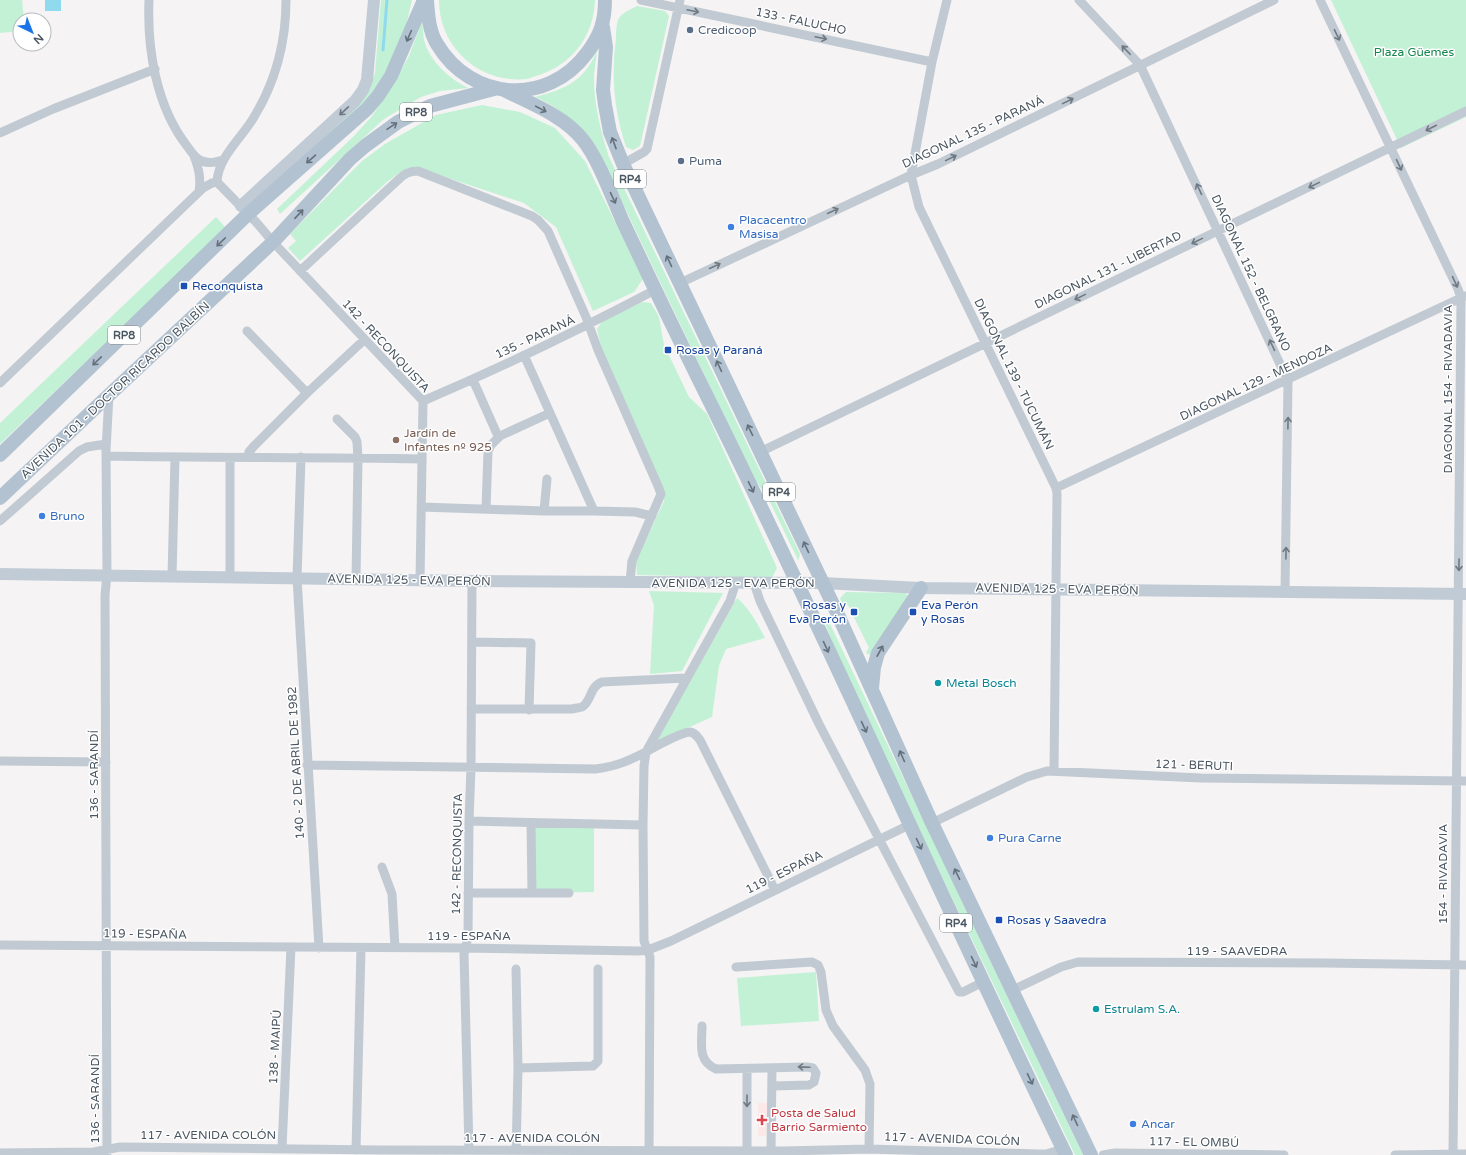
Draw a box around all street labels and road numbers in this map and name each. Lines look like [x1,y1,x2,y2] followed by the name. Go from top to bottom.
[754,5,848,37] street label: 133 - FALUCHO
[900,93,1046,171] street label: DIAGONAL 135 - PARANÁ
[400,103,432,121] road number: RP8
[614,170,646,188] road number: RP4
[1208,192,1294,354] street label: DIAGONAL 152 - BELGRANO
[1032,228,1184,312] street label: DIAGONAL 131 - LIBERTAD
[971,296,1057,452] street label: DIAGONAL 139 - TUCUMÁN
[339,297,433,395] street label: 142 - RECONQUISTA
[18,299,212,481] street label: AVENIDA 101 - DOCTOR RICARDO BALBÍN
[1441,304,1455,474] street label: DIAGONAL 154 - RIVADAVIA
[493,312,577,362] street label: 135 - PARANÁ
[108,326,140,344] road number: RP8
[1178,340,1335,424] street label: DIAGONAL 129 - MENDOZA
[763,483,795,501] road number: RP4
[327,572,491,588] street label: AVENIDA 125 - EVA PERÓN
[651,576,815,590] street label: AVENIDA 125 - EVA PERÓN
[975,581,1139,597] street label: AVENIDA 125 - EVA PERÓN
[285,686,307,840] street label: 140 - 2 DE ABRIL DE 1982
[87,730,101,820] street label: 136 - SARANDÍ
[1155,757,1233,773] street label: 121 - BERUTI
[449,793,465,915] street label: 142 - RECONQUISTA
[1436,824,1450,924] street label: 154 - RIVADAVIA
[743,847,825,897] street label: 119 - ESPAÑA
[940,914,972,932] road number: RP4
[103,926,187,942] street label: 119 - ESPAÑA
[427,929,511,943] street label: 119 - ESPAÑA
[1187,944,1287,958] street label: 119 - SAAVEDRA
[266,1009,284,1085] street label: 138 - MAIPÚ
[88,1054,102,1144] street label: 136 - SARANDÍ
[140,1128,276,1142] street label: 117 - AVENIDA COLÓN
[884,1130,1020,1148] street label: 117 - AVENIDA COLÓN
[464,1131,600,1145] street label: 117 - AVENIDA COLÓN
[1149,1134,1239,1150] street label: 117 - EL OMBÚ

